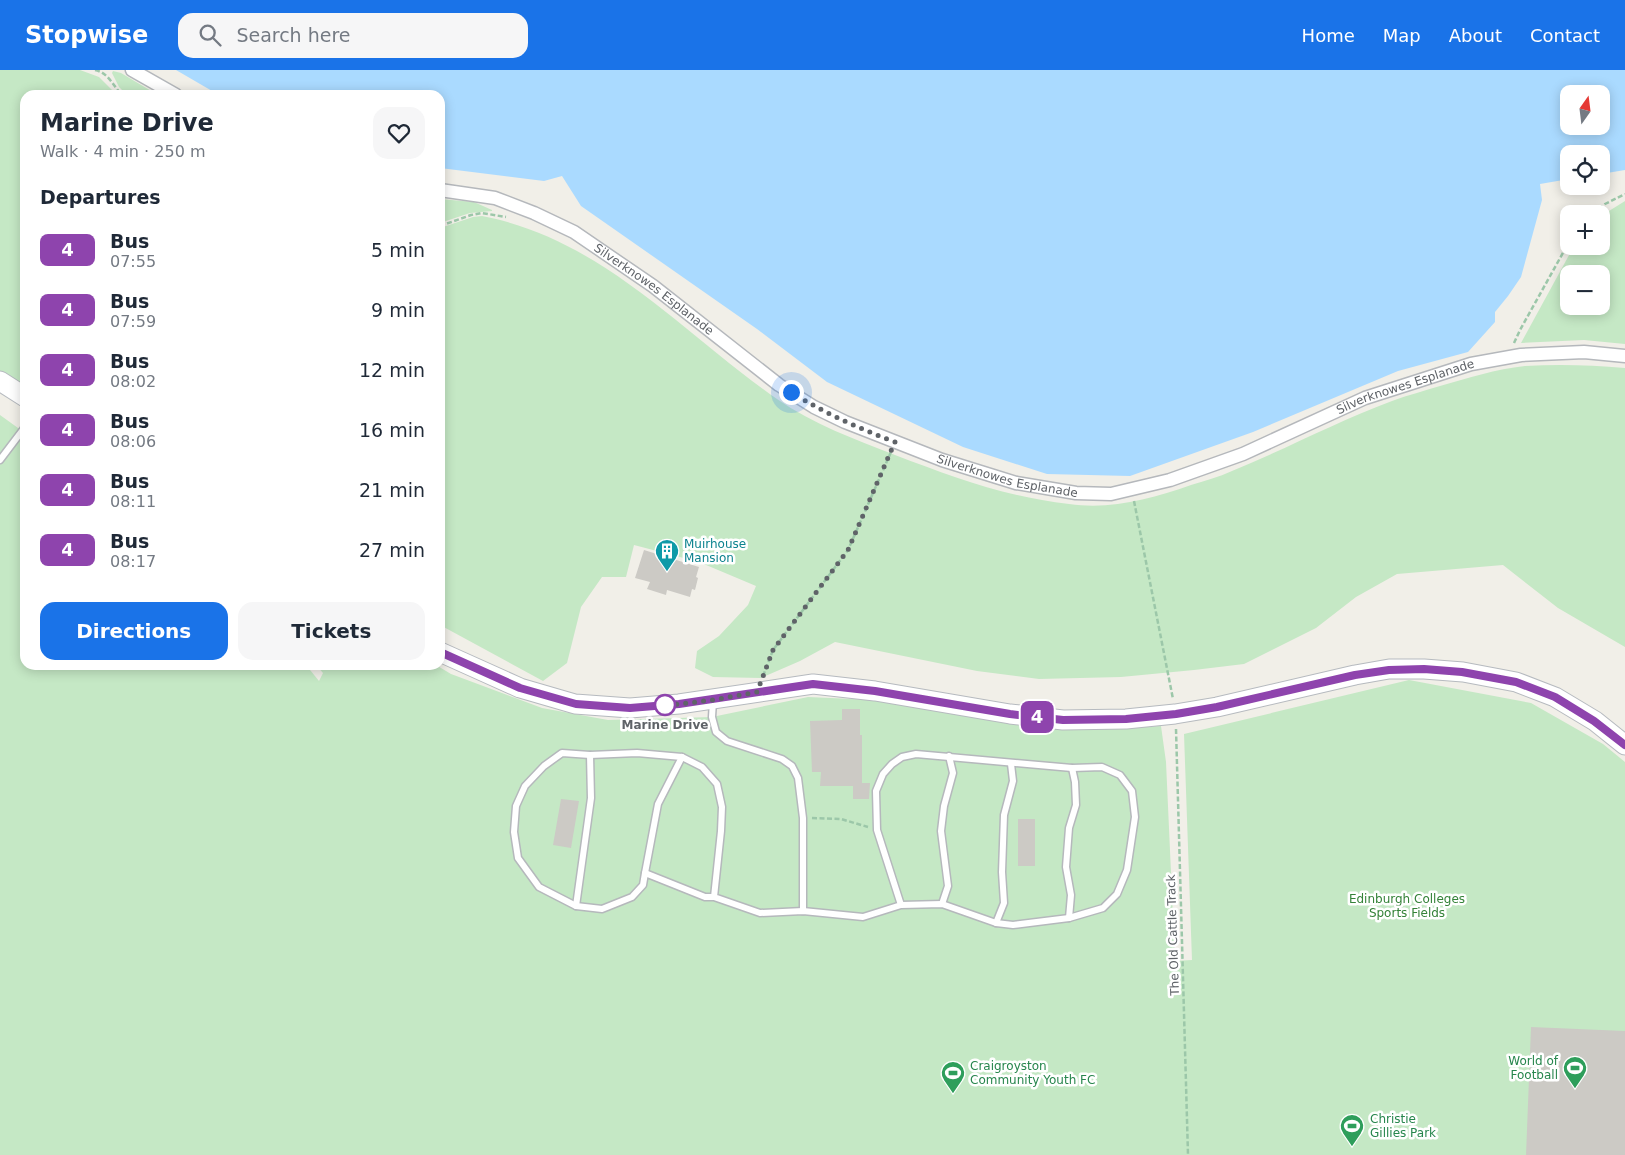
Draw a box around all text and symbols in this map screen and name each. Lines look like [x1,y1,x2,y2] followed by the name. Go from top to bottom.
[178,13,528,58] search box
[25,21,148,49] text: Stopwise
[196,21,224,49] icon: search
[236,24,351,46] text: Search here
[1302,25,1355,46] text: Home
[1383,25,1421,46] text: Map
[1449,25,1502,46] text: About
[1530,25,1600,46] text: Contact
[1560,85,1610,135] north arrow
[1560,85,1610,315] map controls
[373,107,425,159] button: heart
[40,109,214,137] text: Marine Drive
[40,142,205,161] text: Walk · 4 min · 250 m
[1560,145,1610,195] button: locate
[40,186,161,208] text: Departures
[1560,205,1610,255] button: +
[110,230,149,252] text: Bus
[61,239,74,260] text: 4
[371,239,425,261] text: 5 min
[591,241,716,338] street label: Silverknowes Esplanade
[110,252,156,271] text: 07:55
[1560,265,1610,315] button: −
[110,290,149,312] text: Bus
[61,299,74,320] text: 4
[371,299,425,321] text: 9 min
[110,312,156,331] text: 07:59
[110,350,149,372] text: Bus
[1334,356,1476,417] street label: Silverknowes Esplanade
[61,359,74,380] text: 4
[359,359,425,381] text: 12 min
[110,372,156,391] text: 08:02
[779,380,804,405] your location
[110,410,149,432] text: Bus
[61,419,74,440] text: 4
[359,419,425,441] text: 16 min
[110,432,156,451] text: 08:06
[935,452,1079,500] street label: Silverknowes Esplanade
[110,470,149,492] text: Bus
[61,479,74,500] text: 4
[359,479,425,501] text: 21 min
[110,492,156,511] text: 08:11
[110,530,149,552] text: Bus
[684,537,746,565] place label: Muirhouse Mansion
[654,538,680,572] building icon: Muirhouse Mansion
[61,539,74,560] text: 4
[359,539,425,561] text: 27 min
[110,552,156,571] text: 08:17
[40,602,228,660] button: Directions
[238,602,425,660] button: Tickets
[654,694,676,716] marker: Marine Drive
[1021,701,1053,733] line badge: 4
[1031,706,1043,727] text: 4
[622,718,708,732] place label: Marine Drive
[1164,874,1182,997] street label: The Old Cattle Track
[1349,892,1465,920] park label: Edinburgh Colleges Sports Fields
[1508,1054,1559,1082] place label: World of Football
[1562,1055,1588,1089] sports icon: World of Football
[970,1059,1095,1087] place label: Craigroyston Community Youth FC
[940,1060,966,1094] sports icon: Craigroyston Community Youth FC
[1370,1112,1436,1140] place label: Christie Gillies Park
[1339,1113,1365,1147] sports icon: Christie Gillies Park

